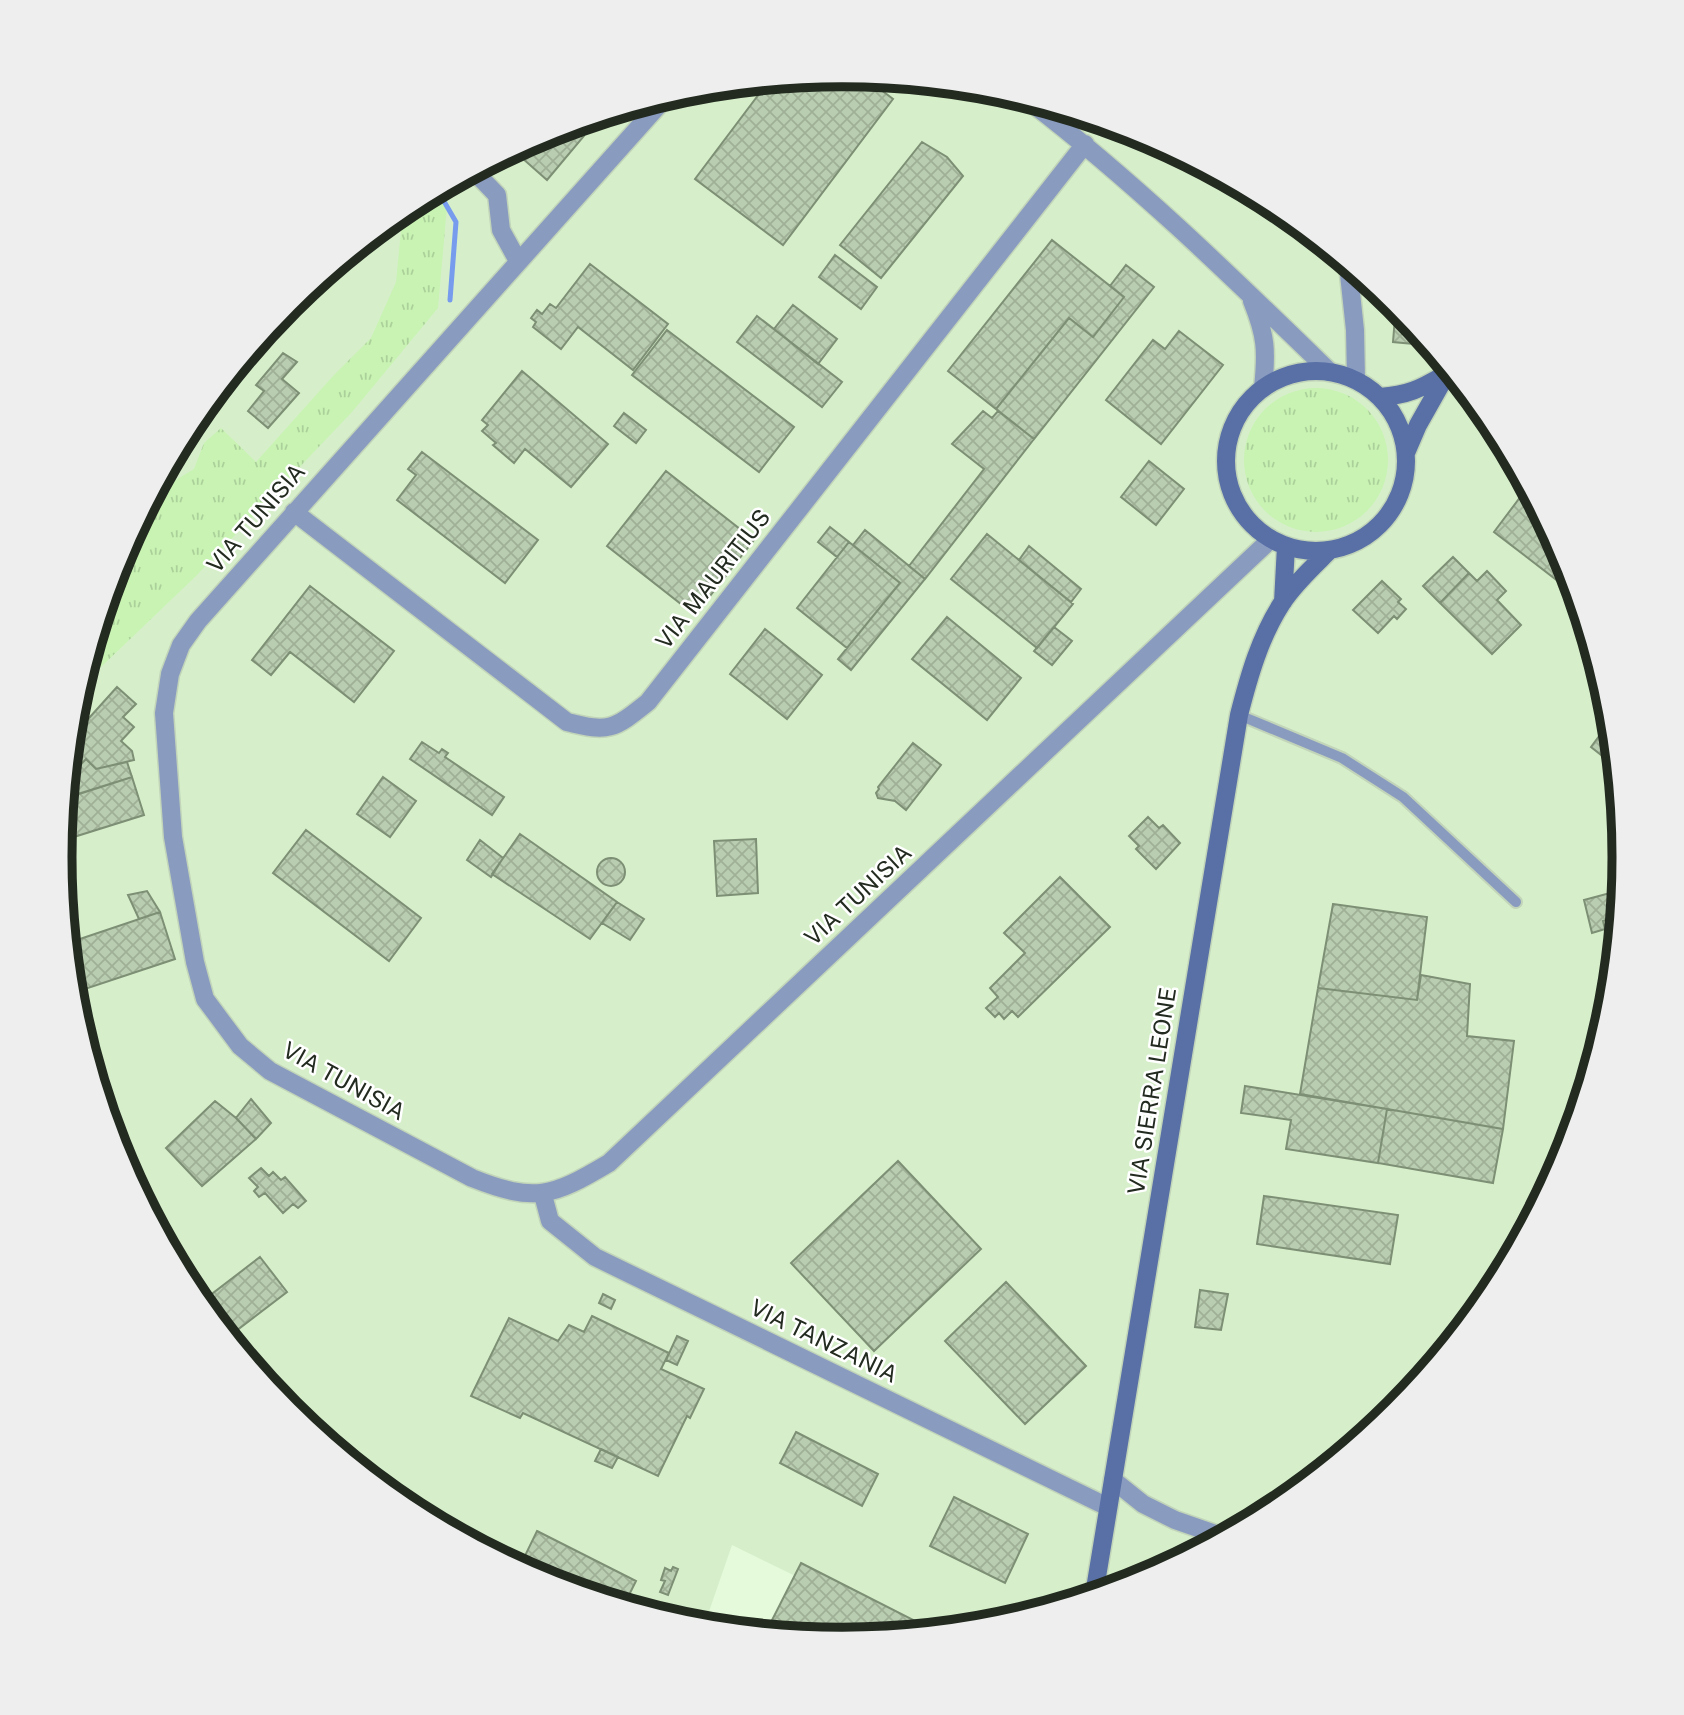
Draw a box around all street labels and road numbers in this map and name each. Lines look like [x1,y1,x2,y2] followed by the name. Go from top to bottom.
[201,458,310,578] street label: VIA TUNISIA
[650,504,775,654] street label: VIA MAURITIUS
[799,838,916,951] street label: VIA TUNISIA
[1122,985,1181,1196] street label: VIA SIERRA LEONE
[278,1036,410,1125] street label: VIA TUNISIA
[746,1293,902,1388] street label: VIA TANZANIA

